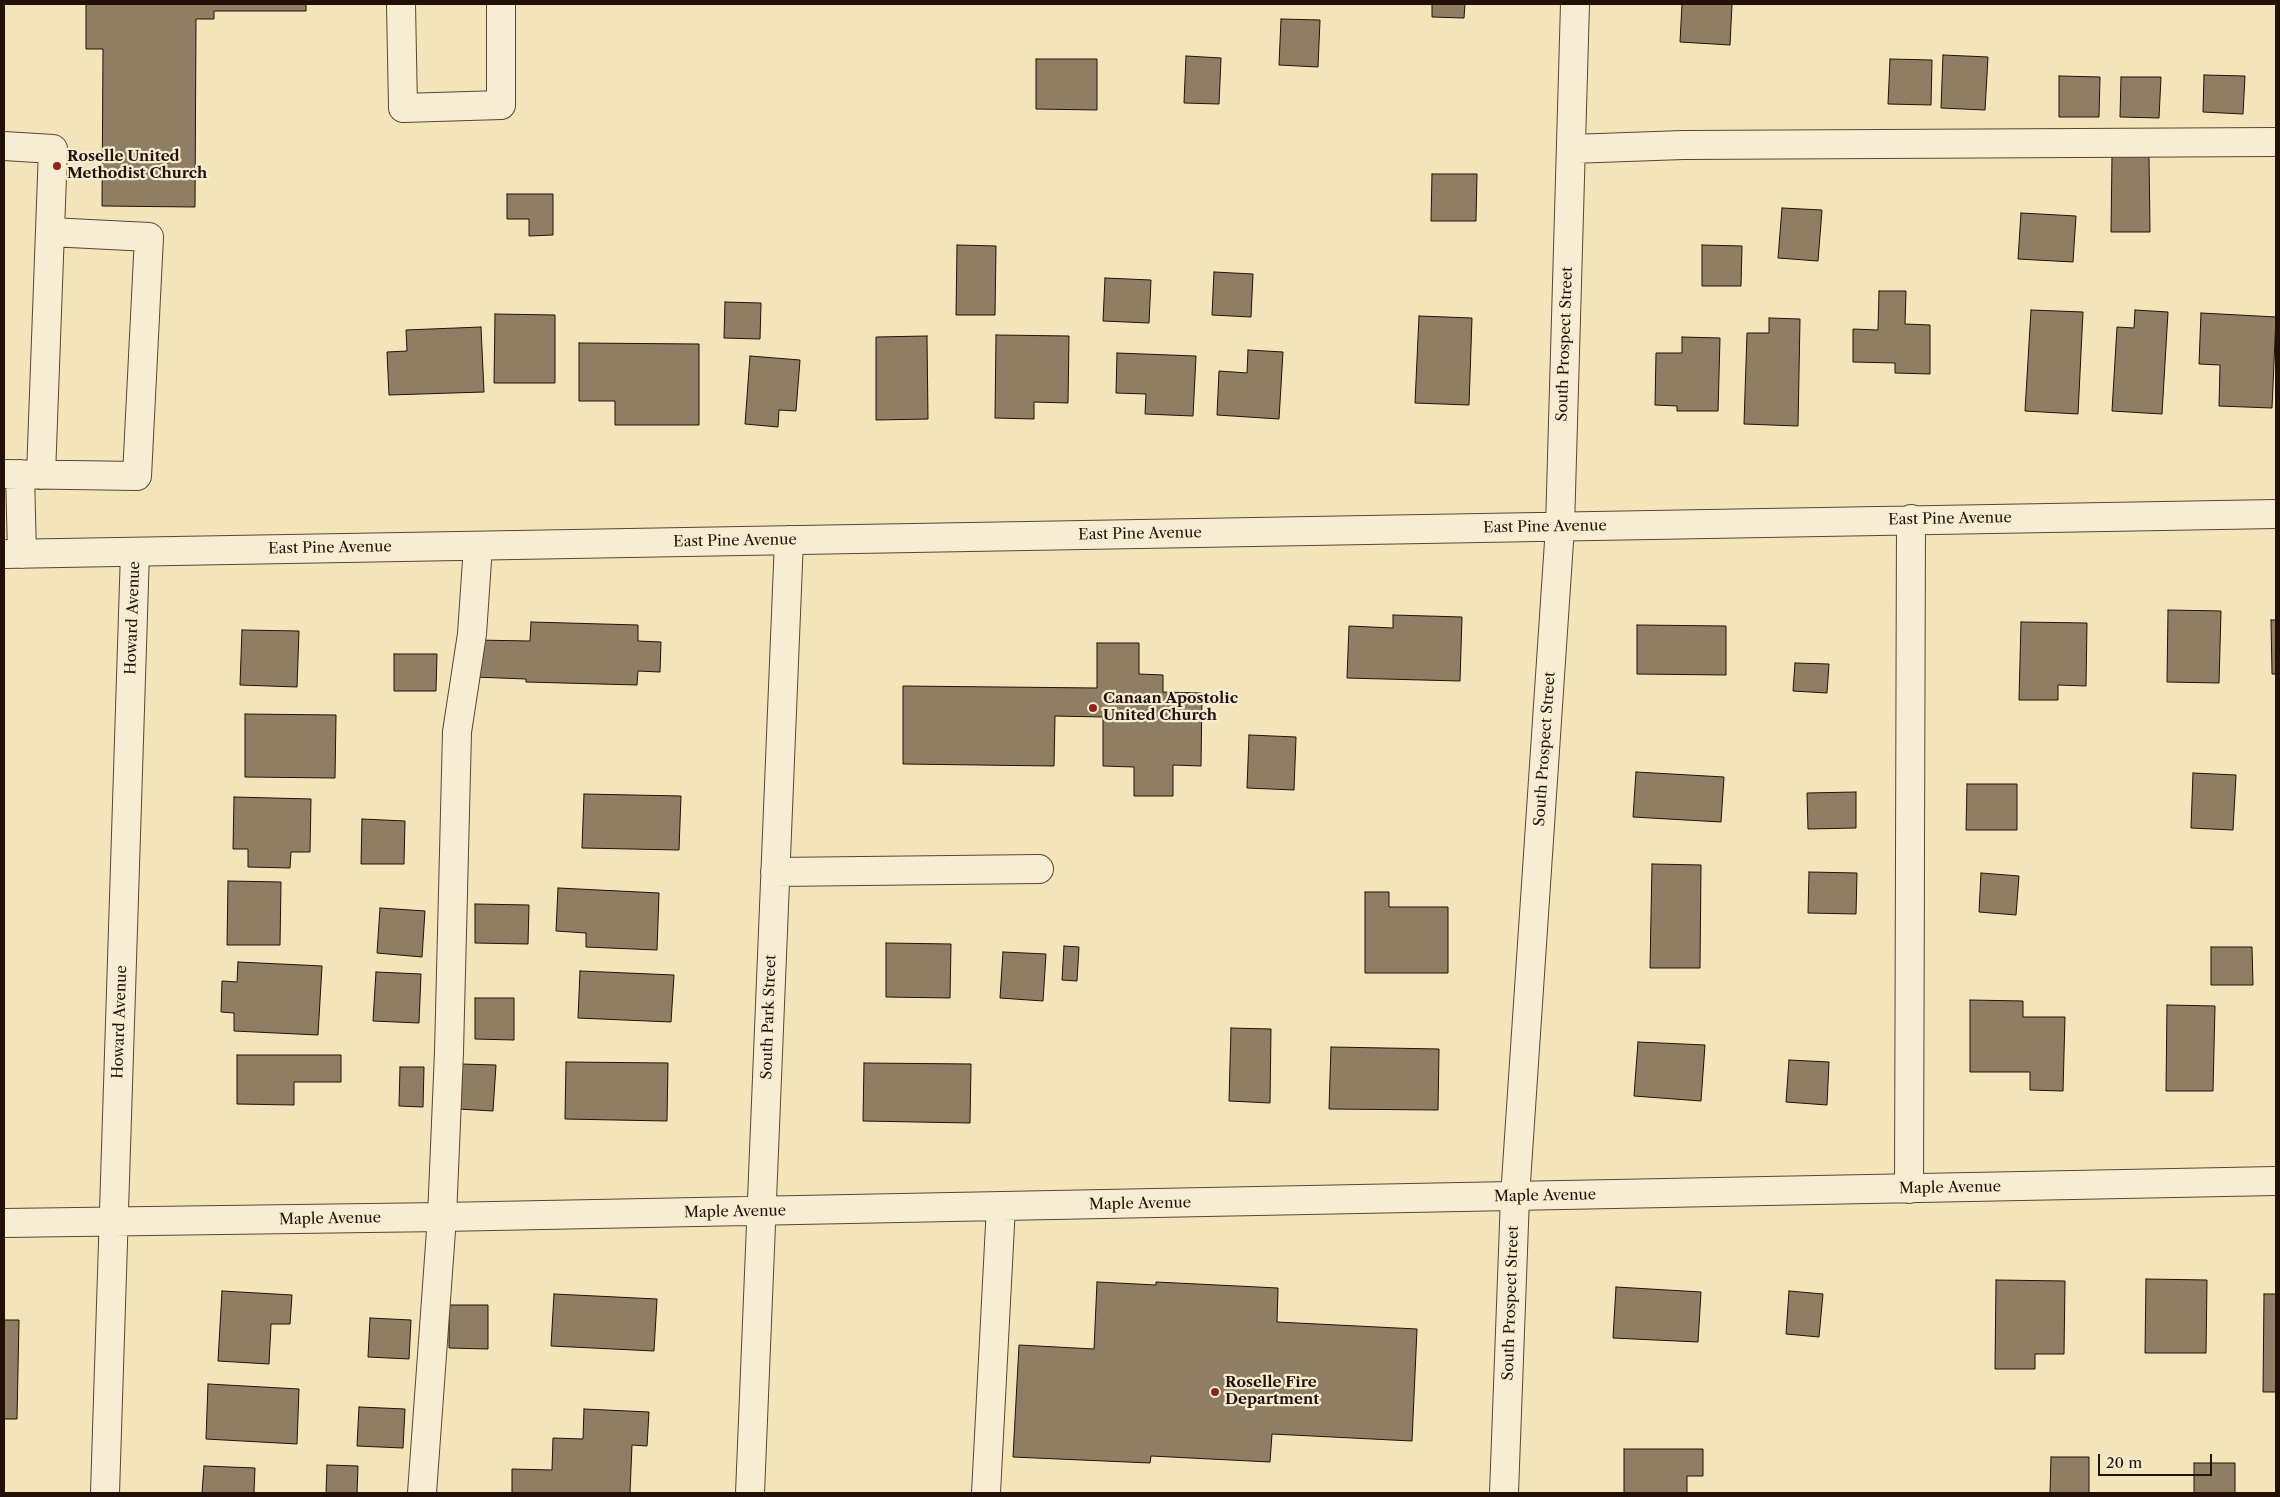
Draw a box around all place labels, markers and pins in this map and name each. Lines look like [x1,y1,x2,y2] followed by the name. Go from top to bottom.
[67,148,207,183] place label: Roselle United Methodist Church
[51,160,63,172] marker: Roselle United Methodist Church
[1103,690,1238,725] place label: Canaan Apostolic United Church
[1087,702,1099,714] marker: Canaan Apostolic United Church
[1225,1374,1319,1409] place label: Roselle Fire Department
[1209,1386,1221,1398] marker: Roselle Fire Department

